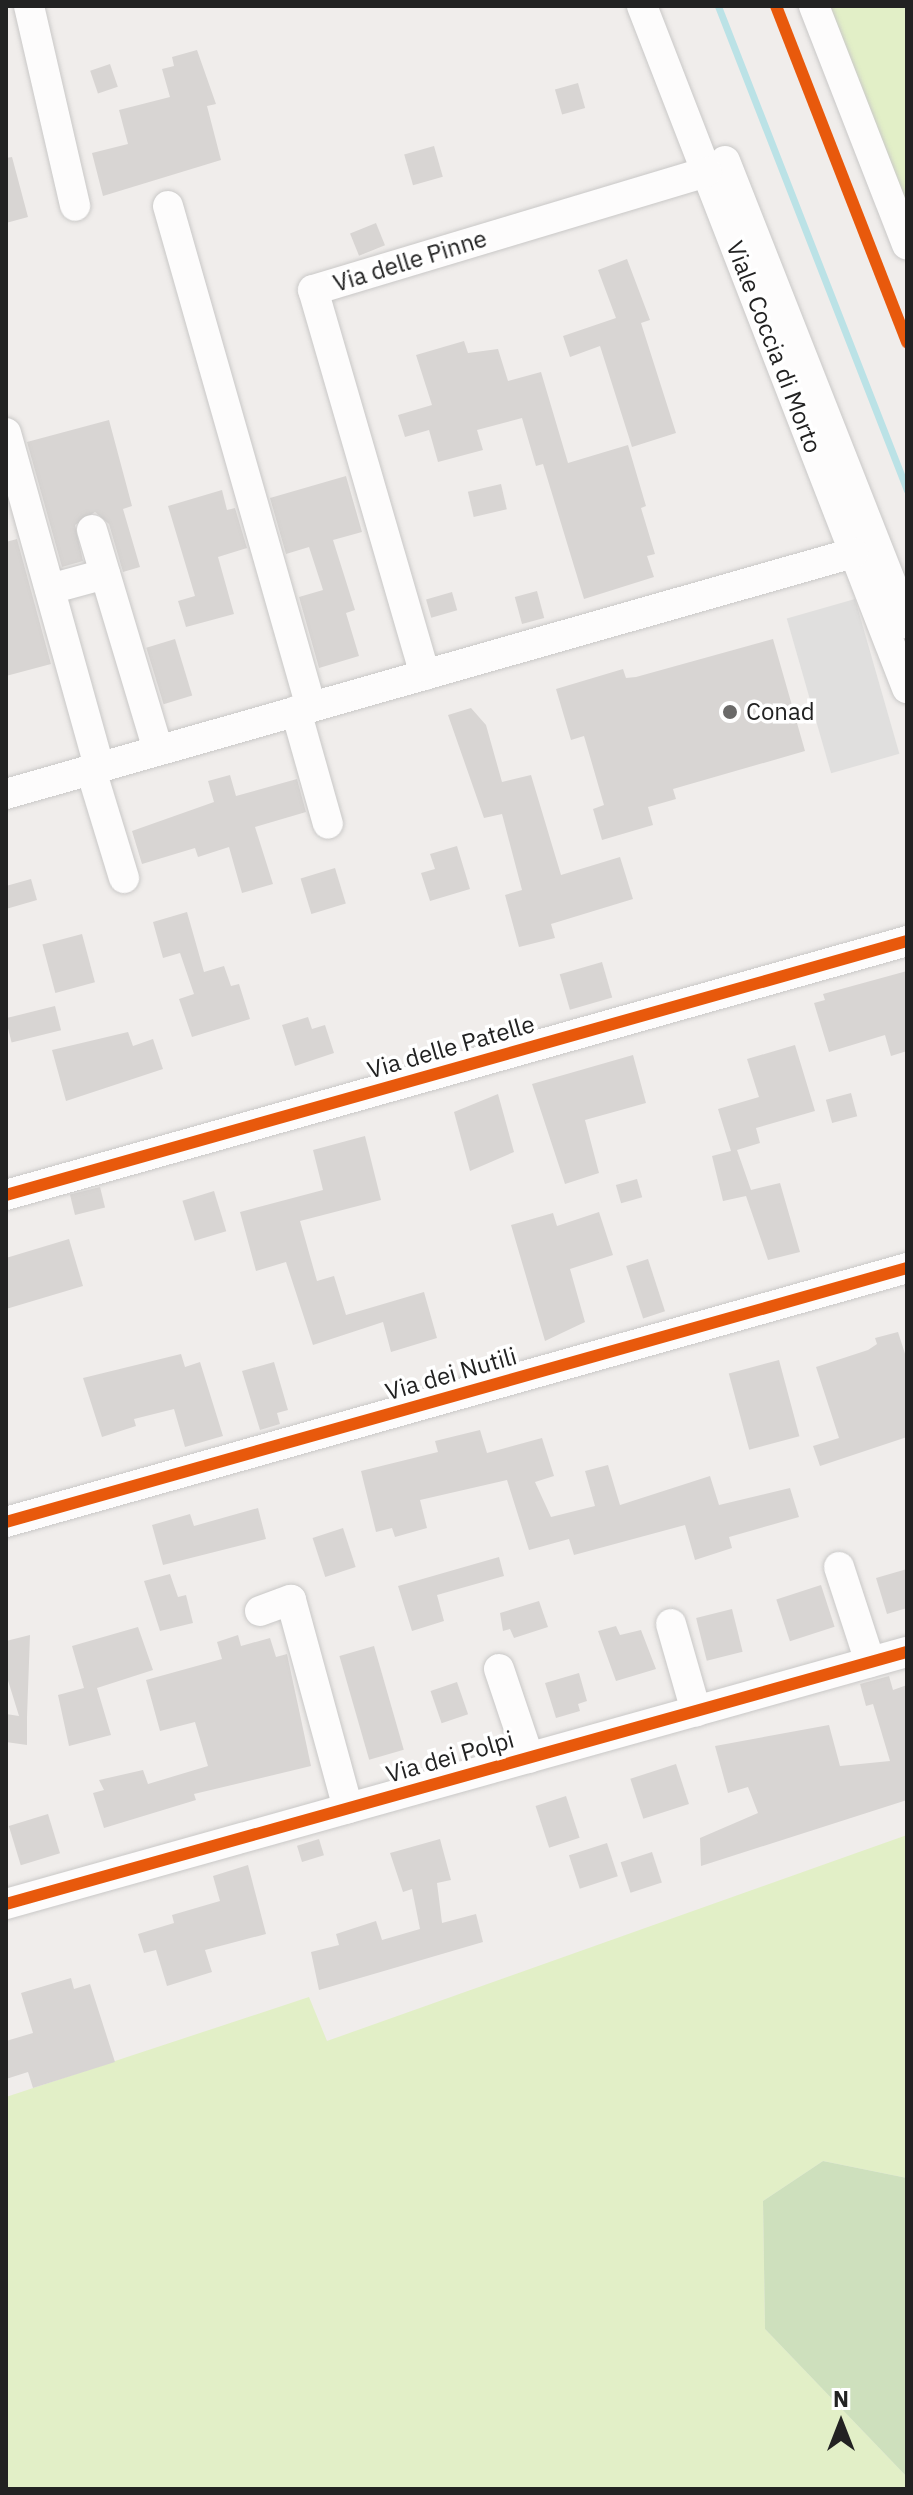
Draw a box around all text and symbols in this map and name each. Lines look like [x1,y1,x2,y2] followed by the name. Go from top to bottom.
[330,224,490,298] street label: Via delle Pinne
[720,237,828,457] street label: Viale Coccia di Morto
[746,698,815,726] place label: Conad
[721,703,739,721] marker: Conad
[364,1009,538,1085] street label: Via delle Patelle
[382,1341,520,1407] street label: Via dei Nutili
[383,1725,517,1789] street label: Via dei Polpi
[801,2383,881,2463] north arrow
[833,2384,849,2413] text: N

